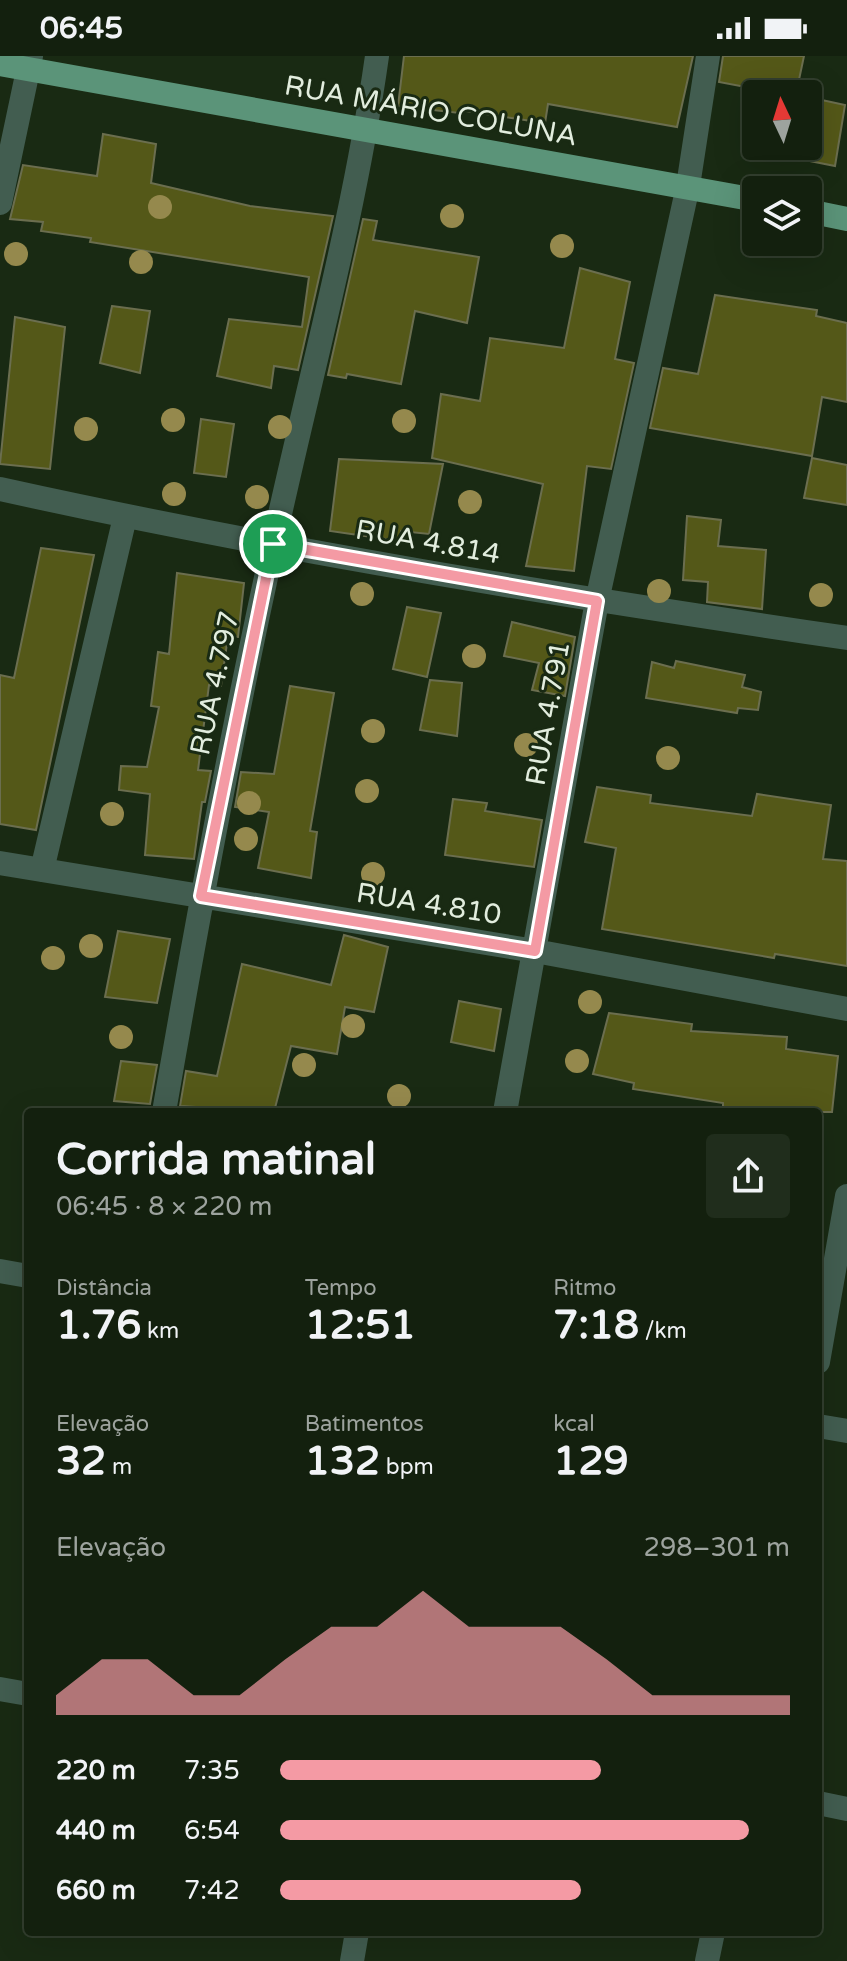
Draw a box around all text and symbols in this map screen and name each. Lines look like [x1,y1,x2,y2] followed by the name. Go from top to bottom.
[40,10,123,47] text: 06:45
[282,69,580,153] street label: RUA MÁRIO COLUNA
[742,80,822,160] north arrow
[742,80,822,256] map controls
[742,176,822,256] button: layers
[239,510,307,578] pin
[353,513,503,571] street label: RUA 4.814
[251,522,295,566] icon: arrive
[183,608,247,758] street label: RUA 4.797
[519,638,577,788] street label: RUA 4.791
[354,876,504,932] street label: RUA 4.810
[56,1134,376,1187] text: Corrida matinal
[706,1134,790,1218] button: share
[56,1191,272,1222] text: 06:45 · 8 × 220 m
[56,1275,152,1301] text: Distância
[305,1275,377,1301] text: Tempo
[553,1275,616,1301] text: Ritmo
[56,1301,141,1349] text: 1.76
[305,1301,416,1349] text: 12:51
[553,1301,639,1349] text: 7:18
[141,1318,179,1344] text: km
[639,1318,687,1344] text: /km
[56,1411,149,1437] text: Elevação
[305,1411,424,1437] text: Batimentos
[553,1411,595,1437] text: kcal
[56,1437,106,1485] text: 32
[305,1437,380,1485] text: 132
[553,1437,629,1485] text: 129
[106,1454,132,1480] text: m
[380,1454,434,1480] text: bpm
[56,1532,166,1563] text: Elevação
[644,1532,790,1563] text: 298–301 m
[56,1755,136,1786] text: 220 m
[184,1755,240,1786] text: 7:35
[56,1815,136,1846] text: 440 m
[184,1815,240,1846] text: 6:54
[56,1875,136,1906] text: 660 m
[184,1875,240,1906] text: 7:42

